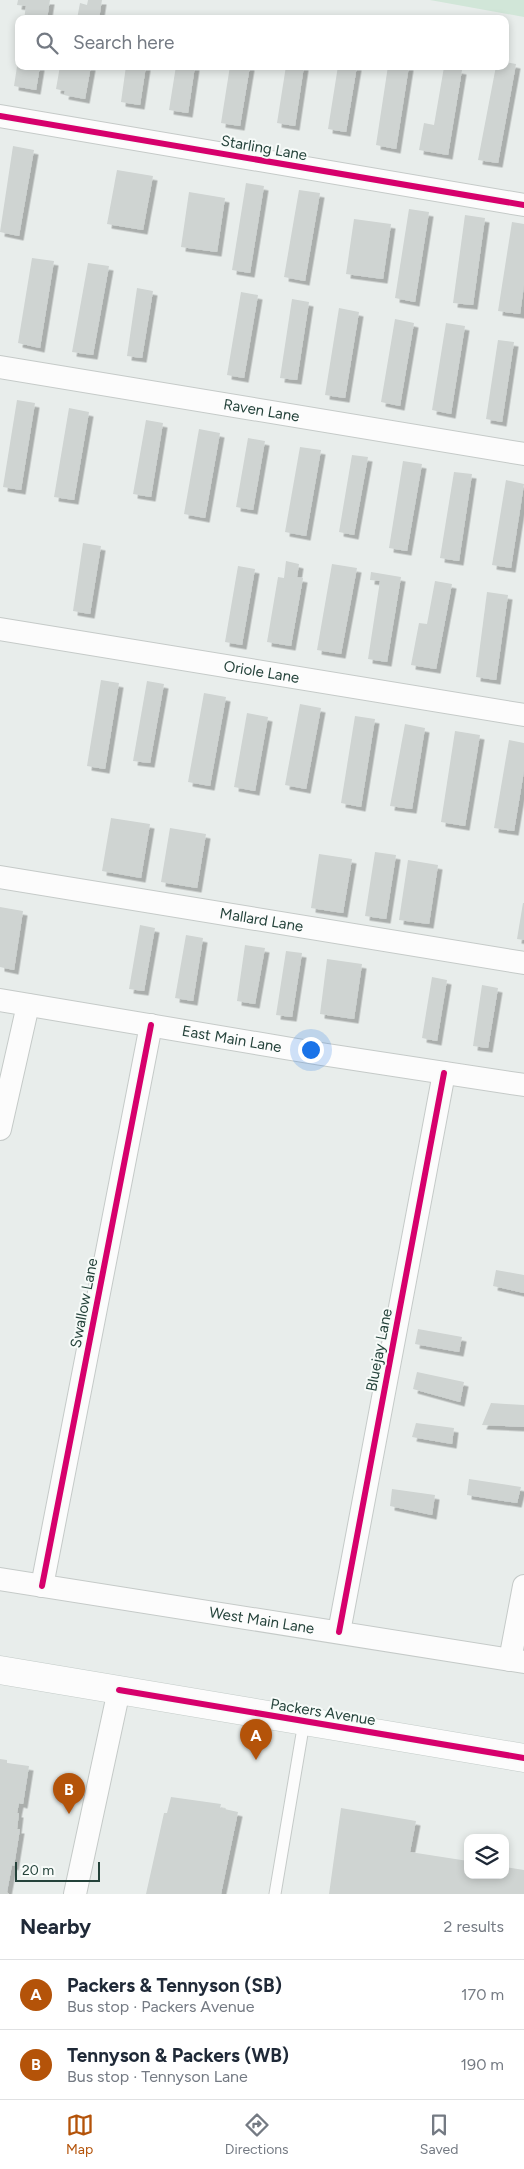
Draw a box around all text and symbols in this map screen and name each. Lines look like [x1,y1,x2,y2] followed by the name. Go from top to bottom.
[15,15,509,70] search box
[33,29,61,57] icon: search
[73,31,175,54] text: Search here
[219,132,309,164] street label: Starling Lane
[222,395,301,426] street label: Raven Lane
[222,657,301,687] street label: Oriole Lane
[218,904,305,936] street label: Mallard Lane
[180,1022,283,1056] street label: East Main Lane
[298,1037,324,1063] your location
[66,1257,102,1349] street label: Swallow Lane
[362,1307,396,1393] street label: Bluejay Lane
[208,1603,316,1638] street label: West Main Lane
[269,1695,377,1729] street label: Packers Avenue
[240,1719,272,1760] pin: A
[53,1773,85,1814] pin: B
[464,1834,509,1879] map controls
[464,1834,509,1879] button: layers
[15,1859,100,1882] scale bar
[22,1862,54,1879] text: 20 m
[20,1914,91,1939] text: Nearby
[444,1917,504,1936] text: 2 results
[67,1974,282,1997] text: Packers & Tennyson (SB)
[30,1985,42,2004] text: A
[461,1985,504,2004] text: 170 m
[67,1997,254,2016] text: Bus stop · Packers Avenue
[67,2044,289,2067] text: Tennyson & Packers (WB)
[31,2055,41,2074] text: B
[461,2055,504,2074] text: 190 m
[67,2067,248,2086] text: Bus stop · Tennyson Lane
[66,2111,94,2158] tab: Map
[225,2111,289,2158] tab: Directions
[420,2111,458,2158] tab: Saved

